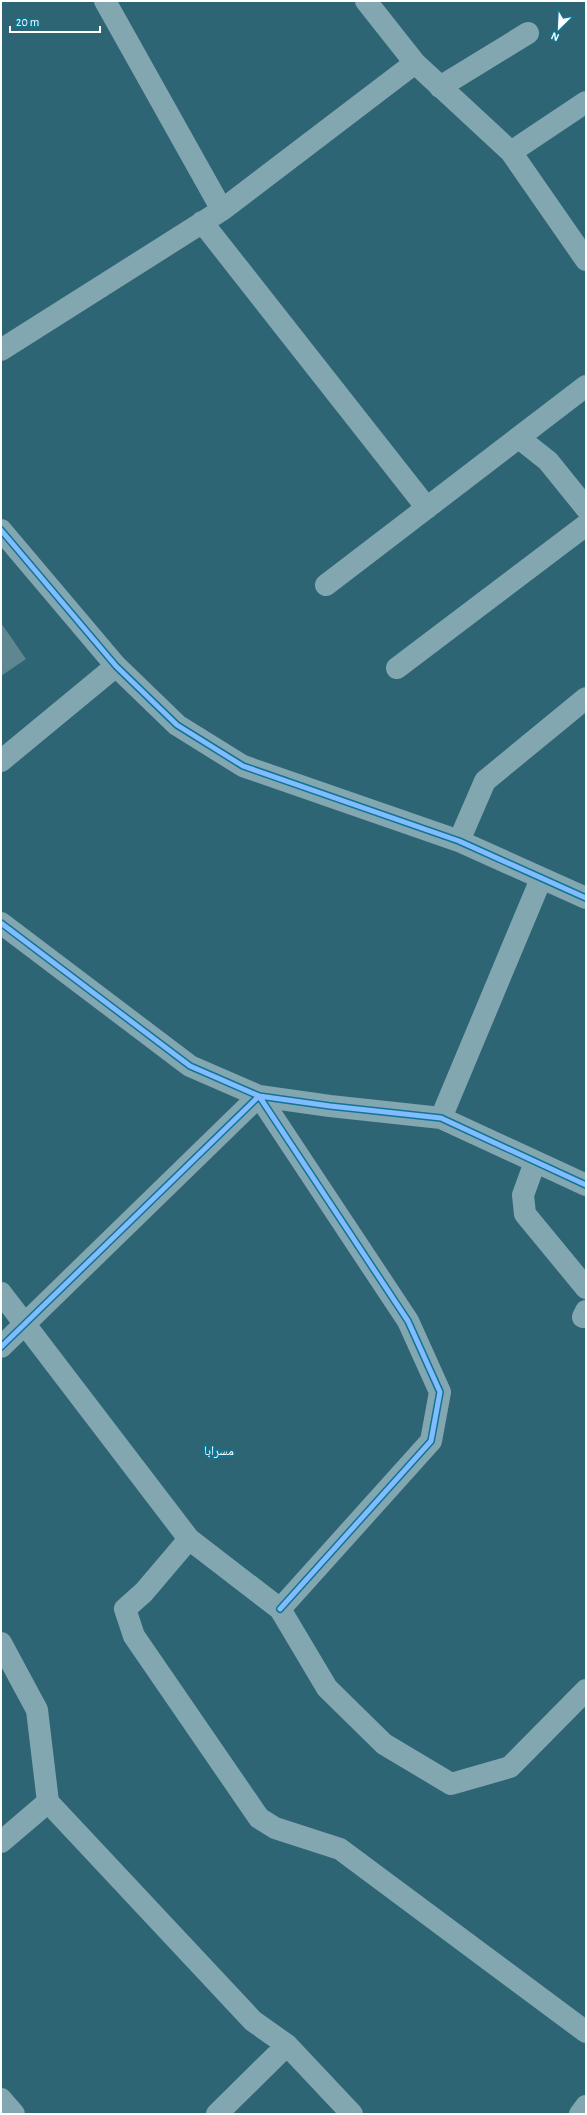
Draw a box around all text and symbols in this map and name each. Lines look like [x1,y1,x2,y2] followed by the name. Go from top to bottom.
[10,8,100,34] scale bar
[539,8,579,48] north arrow
[16,16,39,28] text: 20 m
[549,30,561,43] text: N
[204,1445,234,1459] district label: مسرابا

